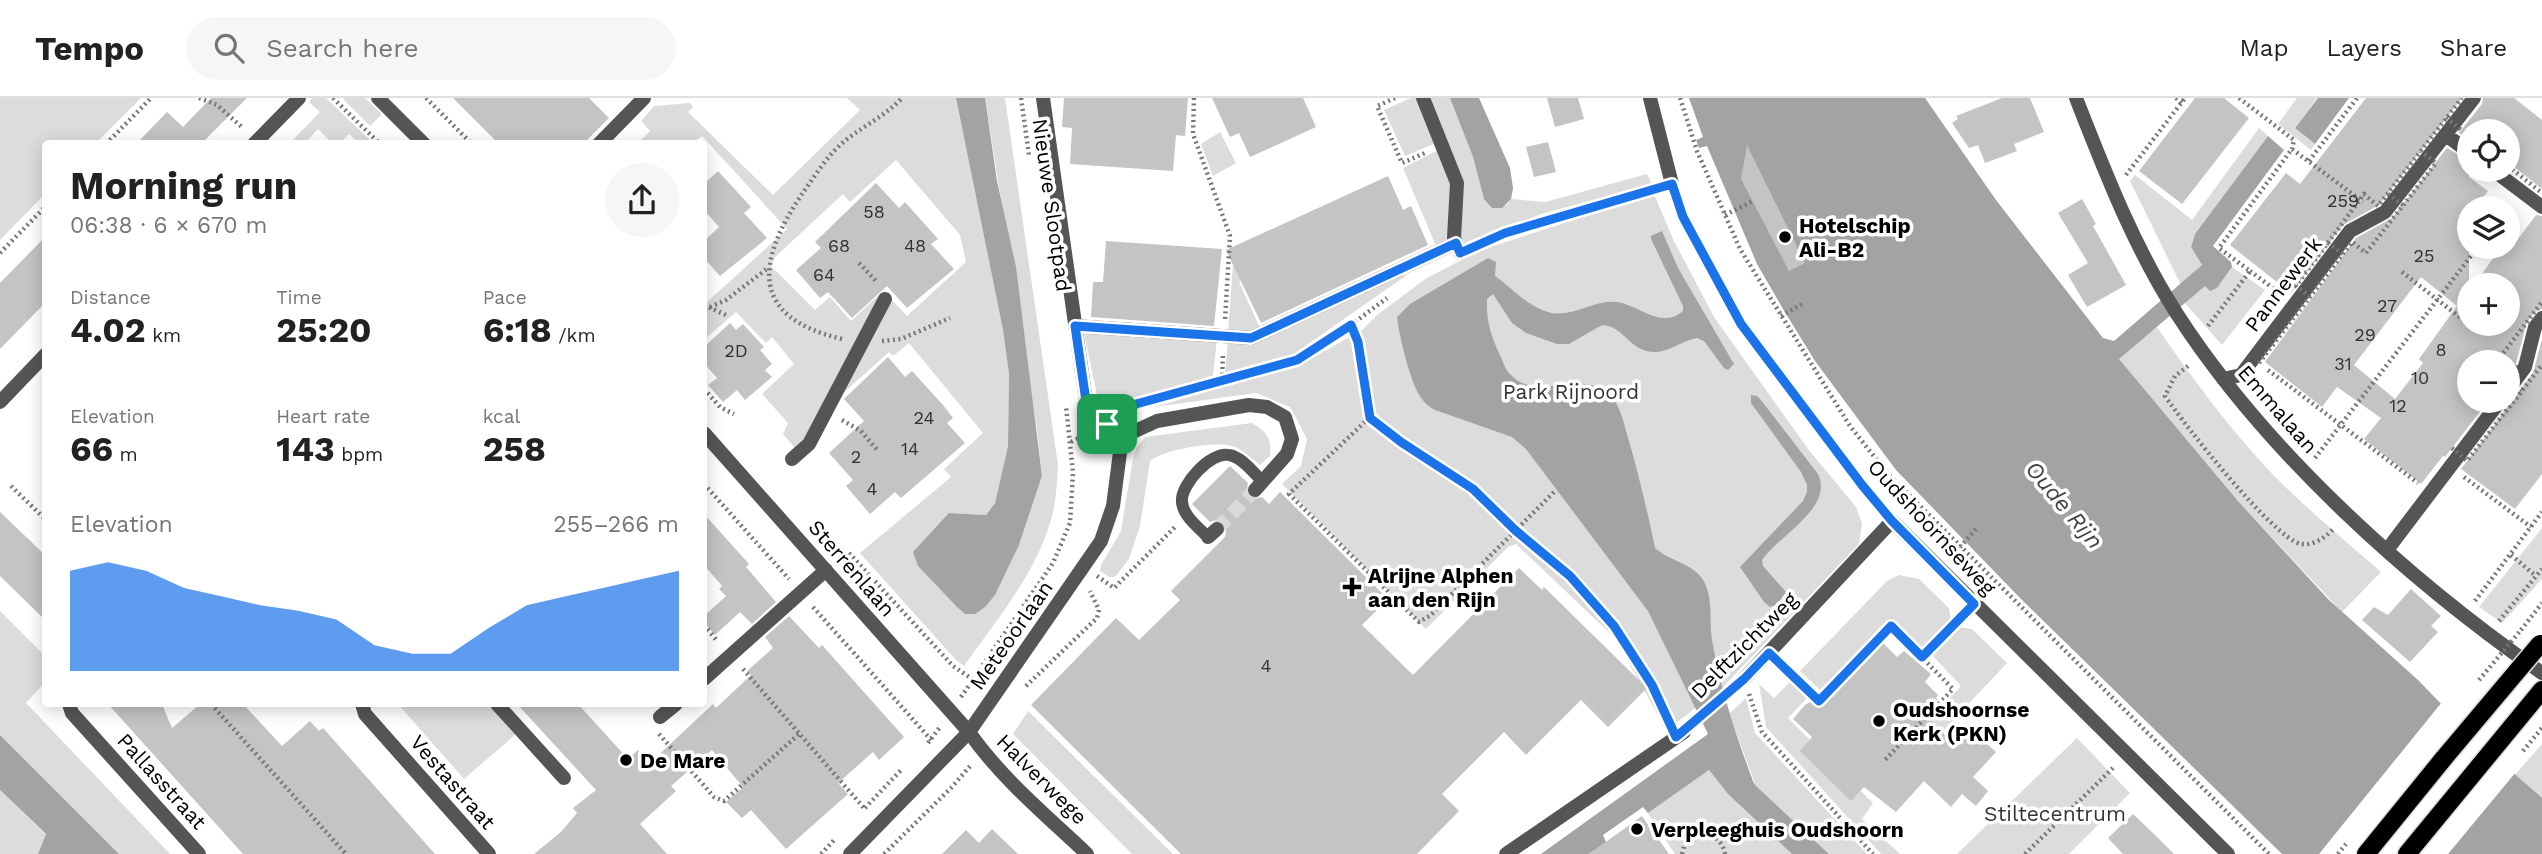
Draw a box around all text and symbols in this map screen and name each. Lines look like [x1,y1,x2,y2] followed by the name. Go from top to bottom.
[186,17,676,80] search box
[35,29,144,68] text: Tempo
[210,29,248,67] icon: search
[266,33,419,63] text: Search here
[2240,34,2288,62] text: Map
[2326,34,2402,62] text: Layers
[2440,34,2507,62] text: Share
[1027,117,1077,293] street label: Nieuwe Slootpad
[2457,119,2520,413] map controls
[2457,119,2520,182] button: locate
[605,163,679,237] button: share
[70,164,297,208] text: Morning run
[2327,190,2359,211] house number: 259
[2457,196,2520,259] button: layers
[863,201,885,222] house number: 58
[70,212,267,239] text: 06:38 · 6 × 670 m
[1799,213,1911,262] place label: Hotelschip Ali-B2
[1777,229,1793,245] marker: Hotelschip Ali-B2
[2239,232,2327,336] street label: Pannewerk
[828,235,850,256] house number: 68
[904,235,926,256] house number: 48
[2414,245,2434,266] house number: 25
[813,264,835,285] house number: 64
[2457,273,2520,336] button: +
[70,286,151,309] text: Distance
[276,286,322,309] text: Time
[483,286,527,309] text: Pace
[2377,295,2397,316] house number: 27
[70,309,146,351] text: 4.02
[276,309,372,351] text: 25:20
[483,309,552,351] text: 6:18
[146,324,181,347] text: km
[552,324,596,347] text: /km
[2354,324,2376,345] house number: 29
[2435,339,2447,360] house number: 8
[724,340,748,361] house number: 2D
[2457,350,2520,413] button: −
[2334,353,2352,374] house number: 31
[2233,360,2323,458] street label: Emmalaan
[2411,367,2429,388] house number: 10
[1503,379,1639,404] park label: Park Rijnoord
[1077,394,1137,454] pin
[2389,395,2407,416] house number: 12
[70,405,155,428] text: Elevation
[276,405,370,428] text: Heart rate
[483,405,520,428] text: kcal
[1088,405,1126,443] icon: arrive
[914,407,934,428] house number: 24
[70,428,113,470] text: 66
[276,428,335,470] text: 143
[483,428,546,470] text: 258
[901,438,919,459] house number: 14
[113,443,138,466] text: m
[335,443,383,466] text: bpm
[851,446,861,467] house number: 2
[1863,454,2002,601] street label: Oudshoornseweg
[2020,456,2108,554] water label: Oude Rijn
[867,478,878,499] house number: 4
[70,511,173,538] text: Elevation
[553,511,679,538] text: 255–266 m
[803,515,901,621] street label: Sterrenlaan
[1368,563,1514,612] place label: Alrijne Alphen aan den Rijn
[964,576,1058,694] street label: Meteoorlaan
[1342,577,1362,597] marker: Alrijne Alphen aan den Rijn
[1686,586,1803,703] street label: Delftzichtweg
[1261,655,1272,676] house number: 4
[1893,697,2029,746] place label: Oudshoornse Kerk (PKN)
[1871,713,1887,729] marker: Oudshoornse Kerk (PKN)
[112,728,212,834] street label: Pallasstraat
[992,729,1092,829] street label: Halverwege
[405,730,501,834] street label: Vestastraat
[640,748,726,773] place label: De Mare
[618,752,634,768] marker: De Mare
[1984,801,2126,826] park label: Stiltecentrum
[1651,817,1904,842] place label: Verpleeghuis Oudshoorn
[1629,821,1645,837] marker: Verpleeghuis Oudshoorn

